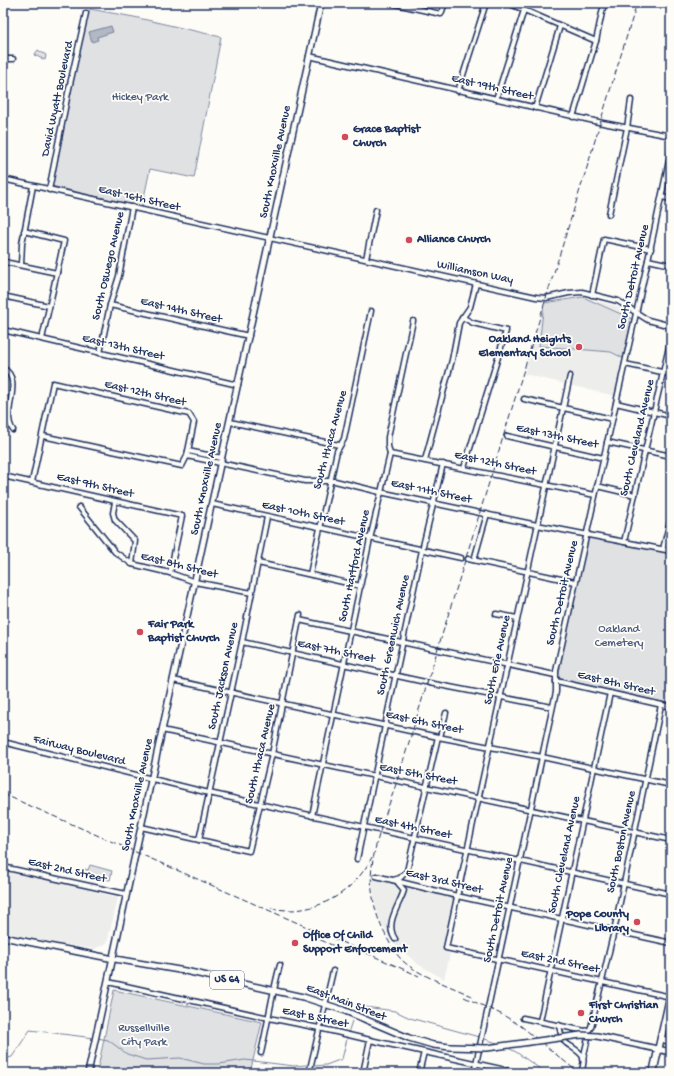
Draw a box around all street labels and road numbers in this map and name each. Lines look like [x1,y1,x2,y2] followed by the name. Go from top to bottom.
[39,39,77,159] street label: David Wyatt Boulevard
[450,72,535,104] street label: East 19th Street
[257,104,295,220] street label: South Knoxville Avenue
[97,183,182,215] street label: East 16th Street
[90,210,128,322] street label: South Oswego Avenue
[615,222,653,331] street label: South Detroit Avenue
[435,258,515,288] street label: Williamson Way
[139,295,224,327] street label: East 14th Street
[81,332,166,364] street label: East 13th Street
[618,377,658,498] street label: South Cleveland Avenue
[103,378,188,410] street label: East 12th Street
[311,388,351,491] street label: South Ithaca Avenue
[188,421,226,537] street label: South Knoxville Avenue
[515,421,600,453] street label: East 13th Street
[453,449,538,480] street label: East 12th Street
[55,470,136,502] street label: East 9th Street
[389,477,474,508] street label: East 11th Street
[260,498,347,530] street label: East 10th Street
[336,508,374,623] street label: South Hartford Avenue
[544,538,582,647] street label: South Detroit Avenue
[139,550,220,583] street label: East 8th Street
[374,573,414,697] street label: South Greenwich Avenue
[482,613,514,706] street label: South Erie Avenue
[206,620,242,731] street label: South Jackson Avenue
[296,637,377,667] street label: East 7th Street
[576,668,657,700] street label: East 8th Street
[243,702,279,805] street label: South Ithaca Avenue
[384,708,465,738] street label: East 6th Street
[31,733,127,769] street label: Fairway Boulevard
[119,737,157,853] street label: South Knoxville Avenue
[378,761,459,790] street label: East 5th Street
[604,789,640,894] street label: South Boston Avenue
[546,794,584,915] street label: South Cleveland Avenue
[373,813,454,843] street label: East 4th Street
[27,855,108,887] street label: East 2nd Street
[481,855,517,964] street label: South Detroit Avenue
[404,866,485,898] street label: East 3rd Street
[520,947,602,977] street label: East 2nd Street
[210,971,244,989] road number: US 64
[304,981,389,1025] street label: East Main Street
[281,1004,350,1032] street label: East B Street

